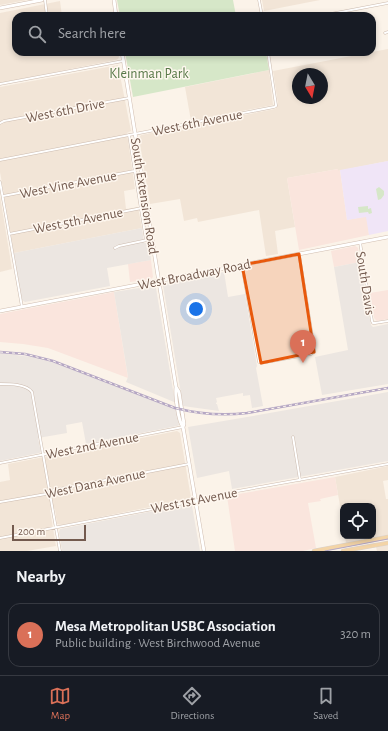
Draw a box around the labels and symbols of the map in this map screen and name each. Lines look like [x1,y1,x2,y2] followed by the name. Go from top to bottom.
[109,67,189,81] park label: Kleinman Park
[292,68,328,104] north arrow
[25,96,106,125] street label: West 6th Drive
[151,107,244,139] street label: West 6th Avenue
[128,137,160,255] street label: South Extension Road
[19,169,118,201] street label: West Vine Avenue
[32,205,124,237] street label: West 5th Avenue
[353,250,377,316] street label: South Davis
[137,257,252,293] street label: West Broadway Road
[186,299,206,319] your location
[290,330,316,363] pin: 1
[45,430,140,462] street label: West 2nd Avenue
[44,466,147,501] street label: West Dana Avenue
[150,486,239,516] street label: West 1st Avenue
[12,523,86,542] scale bar

